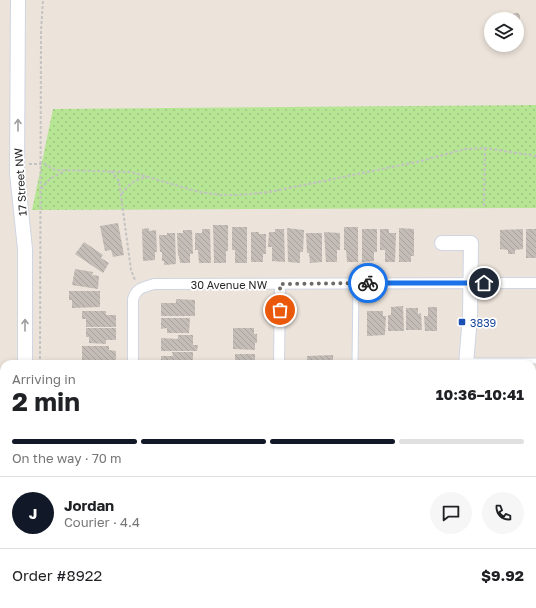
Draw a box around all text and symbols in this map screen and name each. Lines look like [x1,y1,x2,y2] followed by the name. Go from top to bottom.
[484,12,524,52] map controls
[484,12,524,52] button: layers
[14,119,22,132] one-way arrow
[11,147,29,216] street label: 17 Street NW
[348,263,388,303] courier
[467,266,501,300] pin
[357,272,379,294] icon: bike
[473,272,495,294] icon: home
[191,278,268,291] street label: 30 Avenue NW
[263,293,297,327] pin
[269,299,291,321] icon: bag
[470,316,496,329] place label: 3839
[457,317,467,327] marker: 3839
[21,319,29,332] one-way arrow
[12,371,76,387] text: Arriving in
[436,385,524,403] text: 10:36–10:41
[12,386,80,417] text: 2 min
[12,450,122,466] text: On the way · 70 m
[430,492,472,534] button: chat
[482,492,524,534] button: phone
[64,496,114,514] text: Jordan
[29,504,37,522] text: J
[64,514,140,530] text: Courier · 4.4
[12,566,102,584] text: Order #8922
[481,566,524,584] text: $9.92

